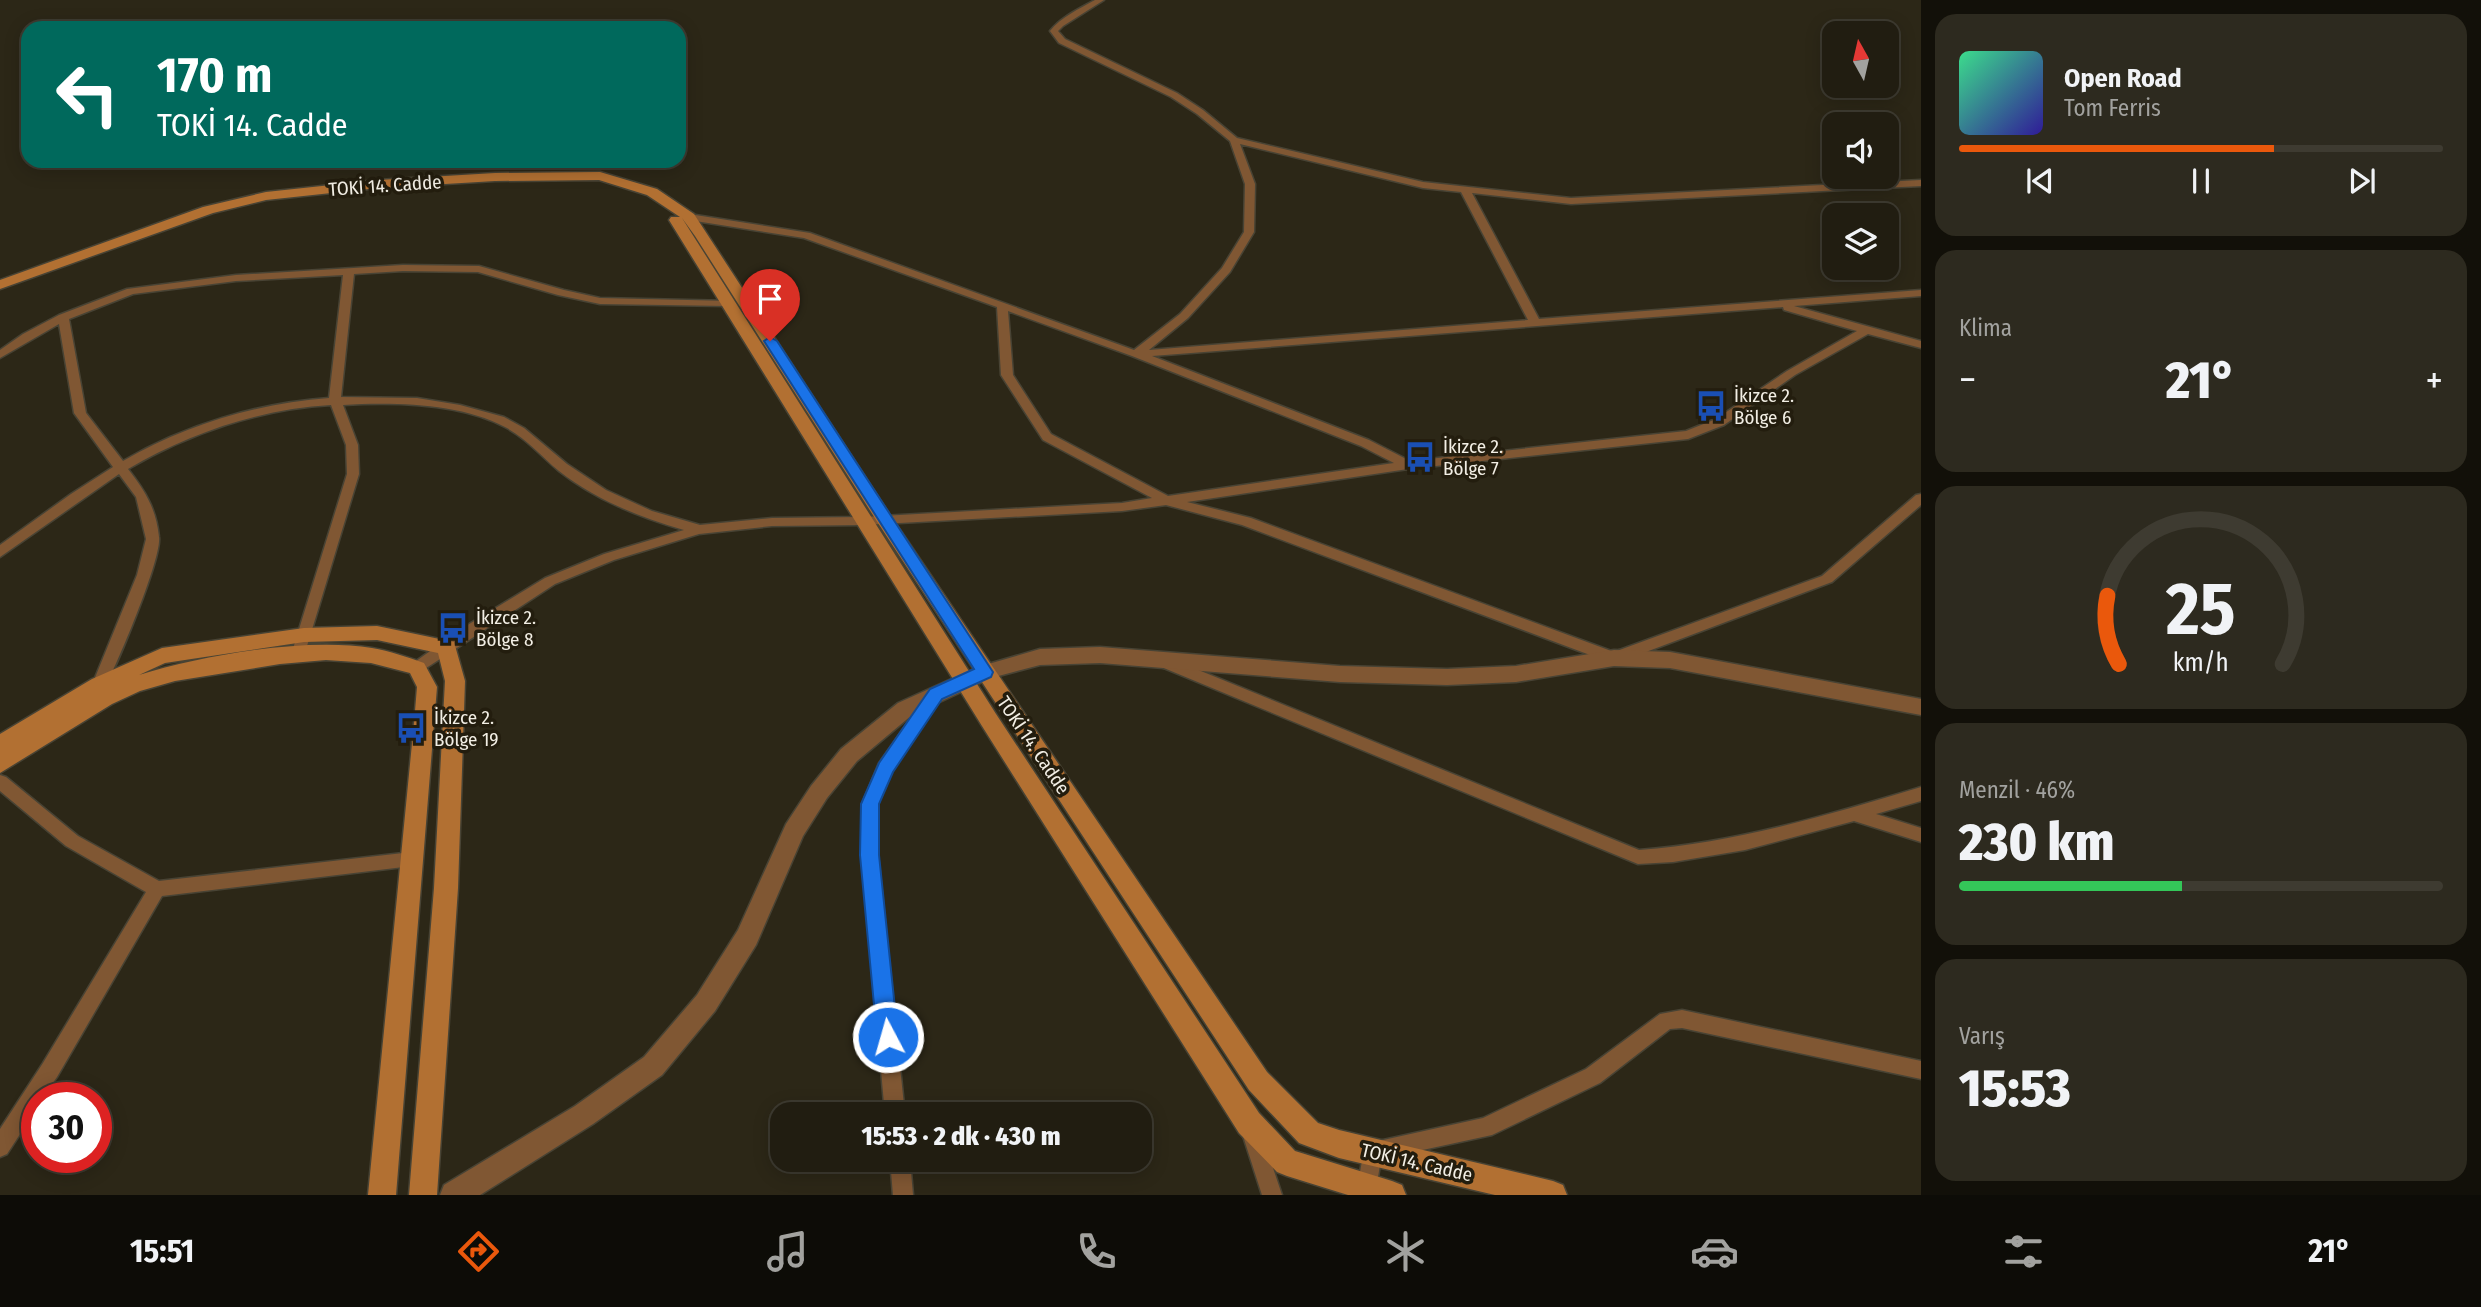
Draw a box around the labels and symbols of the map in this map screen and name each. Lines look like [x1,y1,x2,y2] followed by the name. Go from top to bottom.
[1822,21,1899,98] north arrow
[328,170,442,201] street label: TOKİ 14. Cadde
[740,269,800,341] pin
[1734,384,1794,429] place label: İkizce 2. Bölge 6
[1694,389,1728,423] bus stop icon: İkizce 2. Bölge 6
[1443,435,1503,480] place label: İkizce 2. Bölge 7
[1403,440,1437,474] bus stop icon: İkizce 2. Bölge 7
[476,606,536,651] place label: İkizce 2. Bölge 8
[436,611,470,645] bus stop icon: İkizce 2. Bölge 8
[992,692,1075,799] street label: TOKİ 14. Cadde
[434,706,499,751] place label: İkizce 2. Bölge 19
[394,711,428,745] bus stop icon: İkizce 2. Bölge 19
[851,1000,925,1074] position arrow
[21,1082,112,1173] speed limit sign: 30
[1359,1139,1475,1186] street label: TOKİ 14. Cadde

